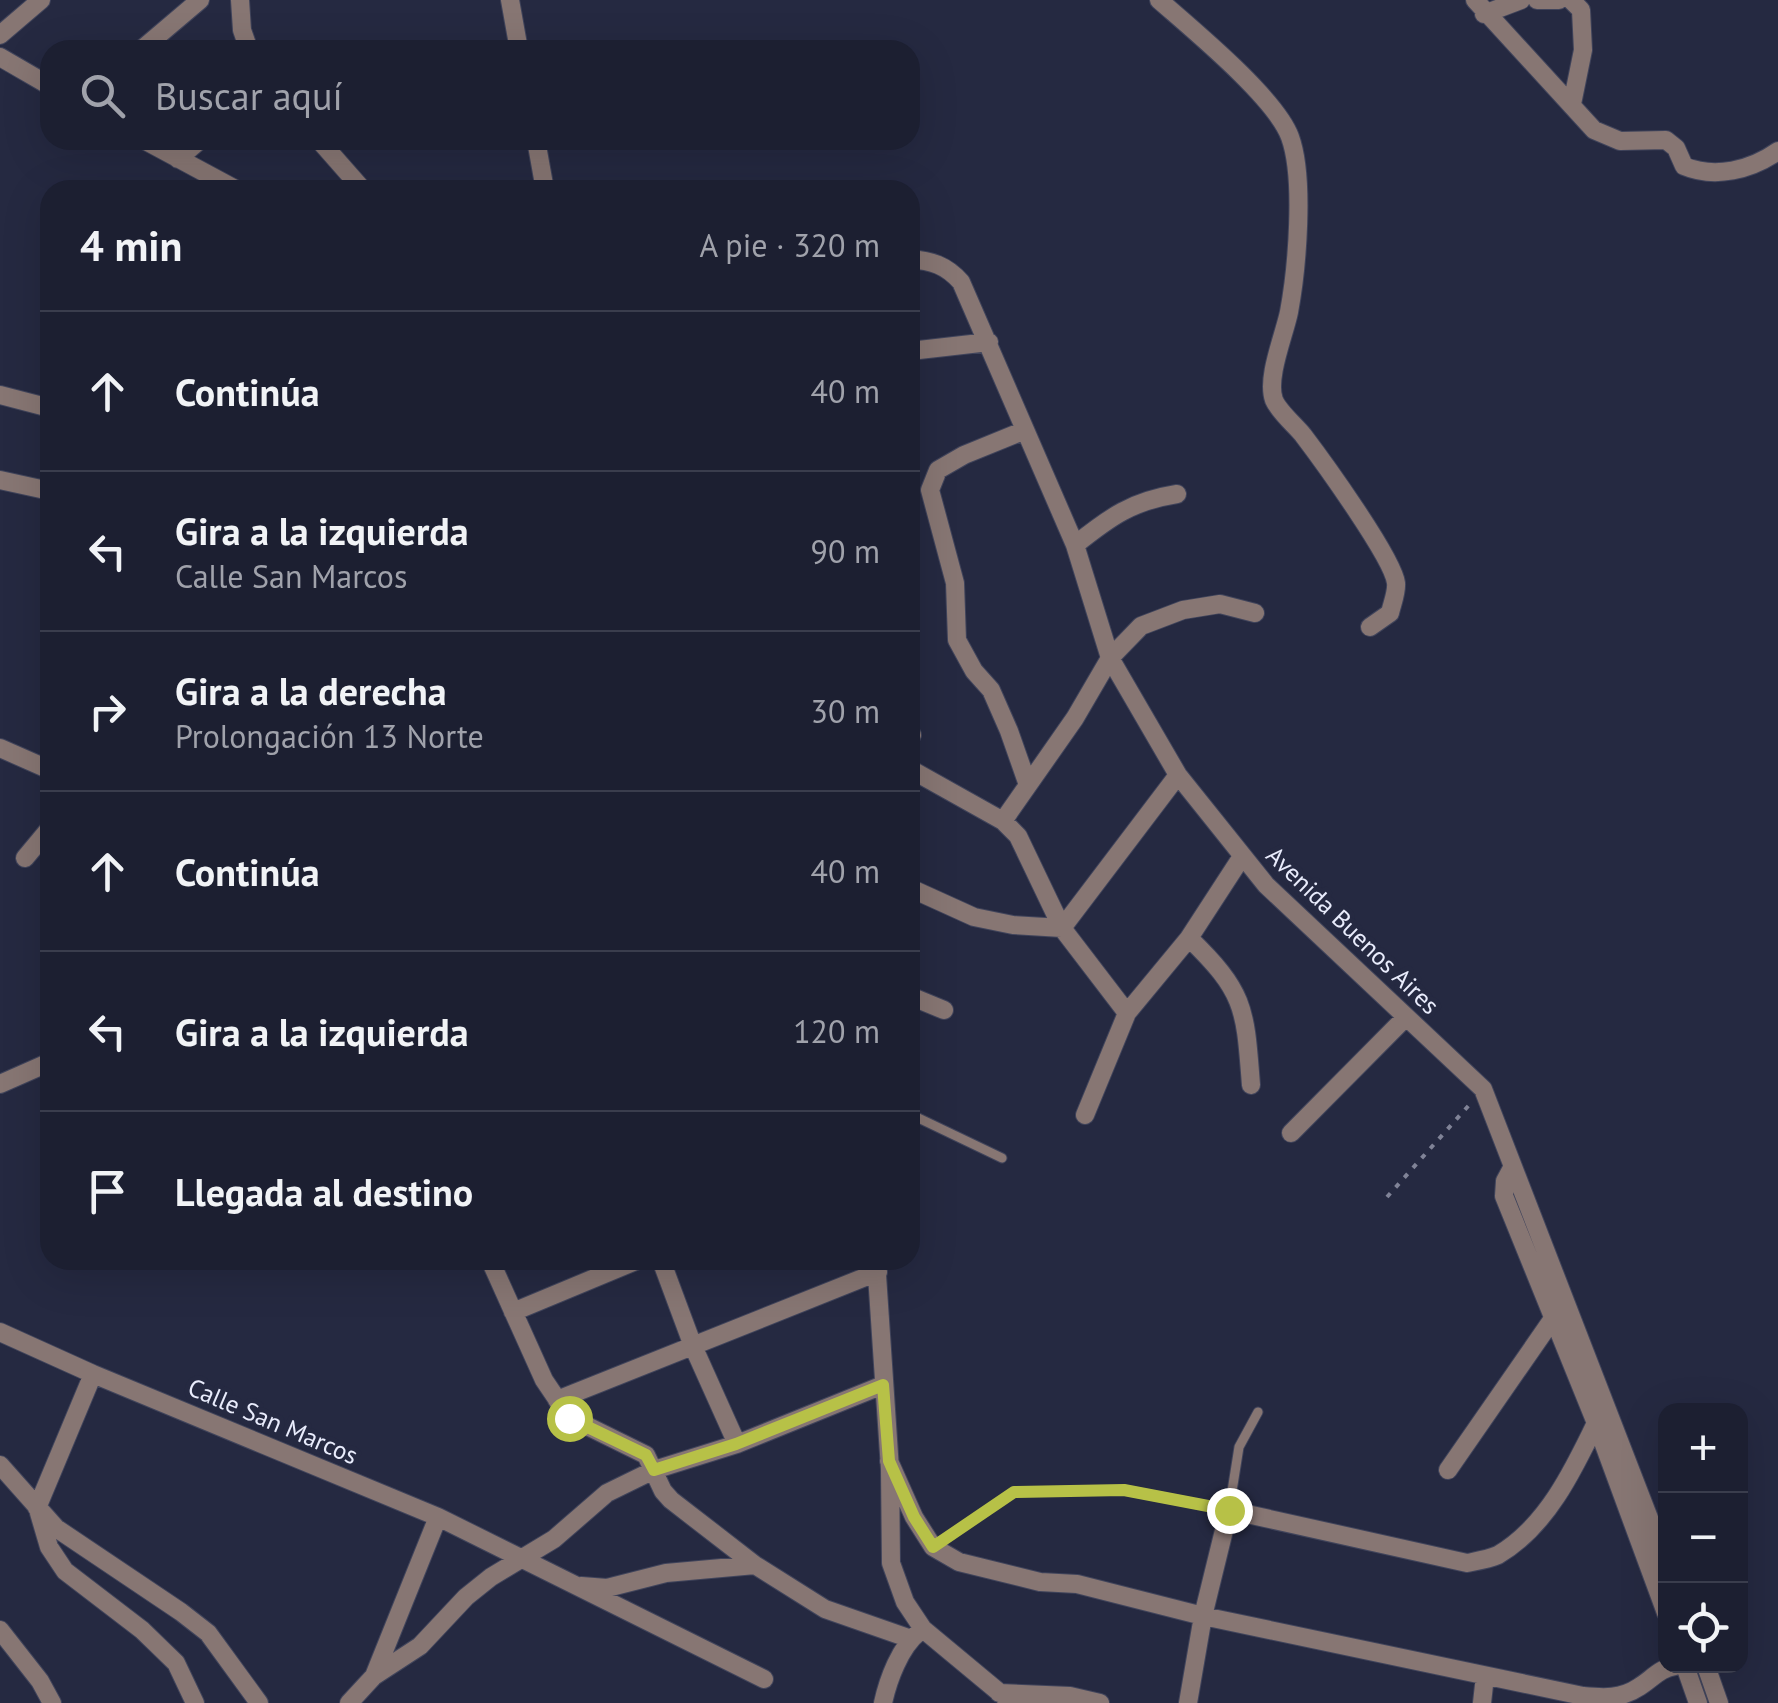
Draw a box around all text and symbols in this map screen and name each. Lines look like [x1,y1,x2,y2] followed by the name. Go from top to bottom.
[40,40,920,150] search box
[75,68,130,123] icon: search
[155,71,343,120] text: Buscar aquí
[80,218,182,273] text: 4 min
[699,224,880,266] text: A pie · 320 m
[80,364,135,419] icon: ahead
[175,367,319,416] text: Continúa
[811,370,880,412] text: 40 m
[175,506,469,555] text: Gira a la izquierda
[80,524,135,579] icon: left
[811,530,880,572] text: 90 m
[175,555,407,597] text: Calle San Marcos
[175,666,447,715] text: Gira a la derecha
[80,684,135,739] icon: right
[811,690,880,732] text: 30 m
[175,715,484,757] text: Prolongación 13 Norte
[1260,839,1446,1021] street label: Avenida Buenos Aires
[80,844,135,899] icon: ahead
[175,847,319,896] text: Continúa
[811,850,880,892] text: 40 m
[80,1004,135,1059] icon: left
[175,1007,469,1056] text: Gira a la izquierda
[793,1010,880,1052] text: 120 m
[80,1164,135,1219] icon: arrive
[175,1167,473,1216] text: Llegada al destino
[183,1371,363,1471] street label: Calle San Marcos
[547,1396,593,1442] route start
[1658,1403,1748,1673] map controls
[1658,1403,1748,1493] button: +
[1207,1488,1253,1534] route end
[1658,1493,1748,1583] button: −
[1658,1583,1748,1673] button: locate

